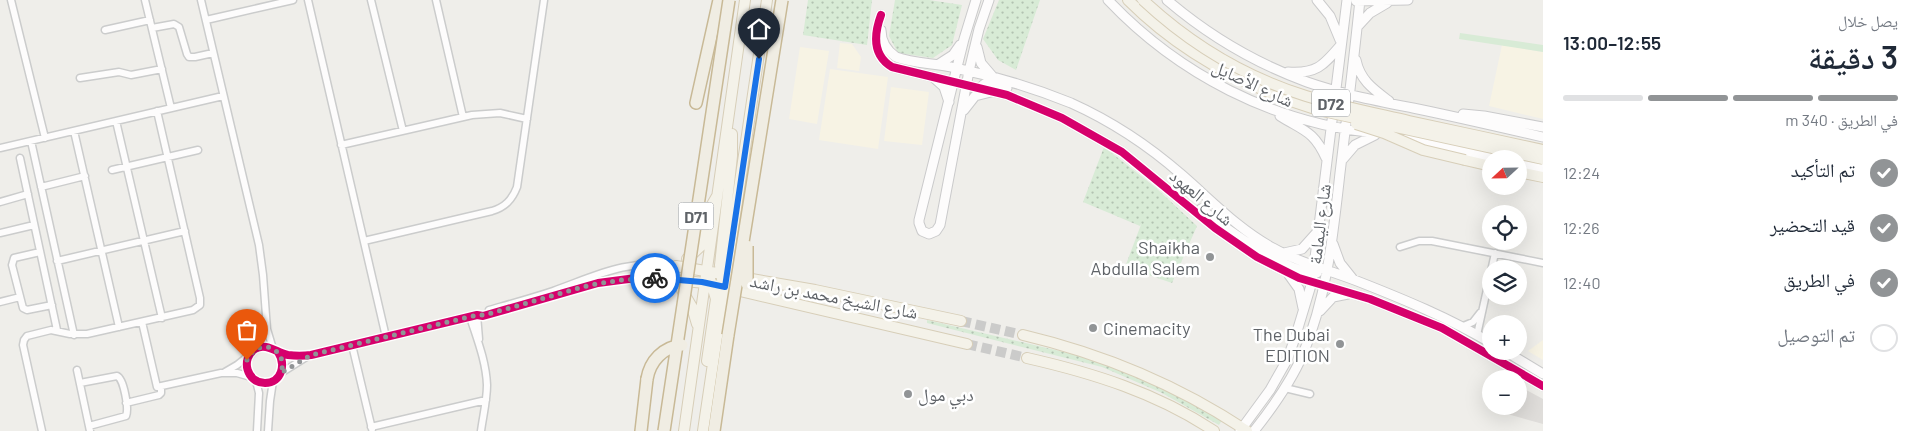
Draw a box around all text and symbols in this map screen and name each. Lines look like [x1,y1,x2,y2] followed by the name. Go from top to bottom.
[738,8,780,59] pin
[1838,11,1898,30] text: يصل خلال
[745,15,773,43] icon: home
[1563,31,1661,54] text: 12:55–13:00
[1808,37,1898,75] text: 3 دقيقة
[1209,55,1297,112] street label: شارع الأصايل
[1312,90,1350,116] road number: D72
[1785,110,1898,129] text: في الطريق · 340 m
[1482,150,1528,195] north arrow
[1482,150,1527,415] map controls
[1791,158,1855,181] text: تم التأكيد
[1870,159,1898,187] icon: check
[1563,163,1600,182] text: 12:24
[1165,164,1238,231] street label: شارع العهود
[1303,183,1336,266] street label: شارع اليمامة
[678,202,714,230] road number: D71
[1482,205,1527,250] button: locate
[1770,213,1855,236] text: قيد التحضير
[1870,214,1898,242] icon: check
[1563,218,1599,237] text: 12:26
[1091,236,1200,279] place label: Shaikha Abdulla Salem
[1204,251,1216,263] marker: Shaikha Abdulla Salem
[630,253,680,303] courier
[1482,260,1527,305] button: layers
[641,264,669,292] icon: bike
[1783,268,1855,291] text: في الطريق
[748,269,920,325] street label: شارع الشيخ محمد بن راشد
[1870,269,1898,297] icon: check
[1563,273,1600,292] text: 12:40
[226,309,268,360] pin
[1482,315,1527,360] button: +
[233,316,261,344] icon: bag
[1103,317,1191,339] place label: Cinemacity
[1087,322,1099,334] marker: Cinemacity
[1253,323,1330,366] place label: The Dubai EDITION
[1777,323,1855,346] text: تم التوصيل
[1334,338,1346,350] marker: The Dubai EDITION
[1482,370,1527,415] button: −
[918,383,974,410] place label: دبي مول
[902,388,914,400] marker: دبي مول

